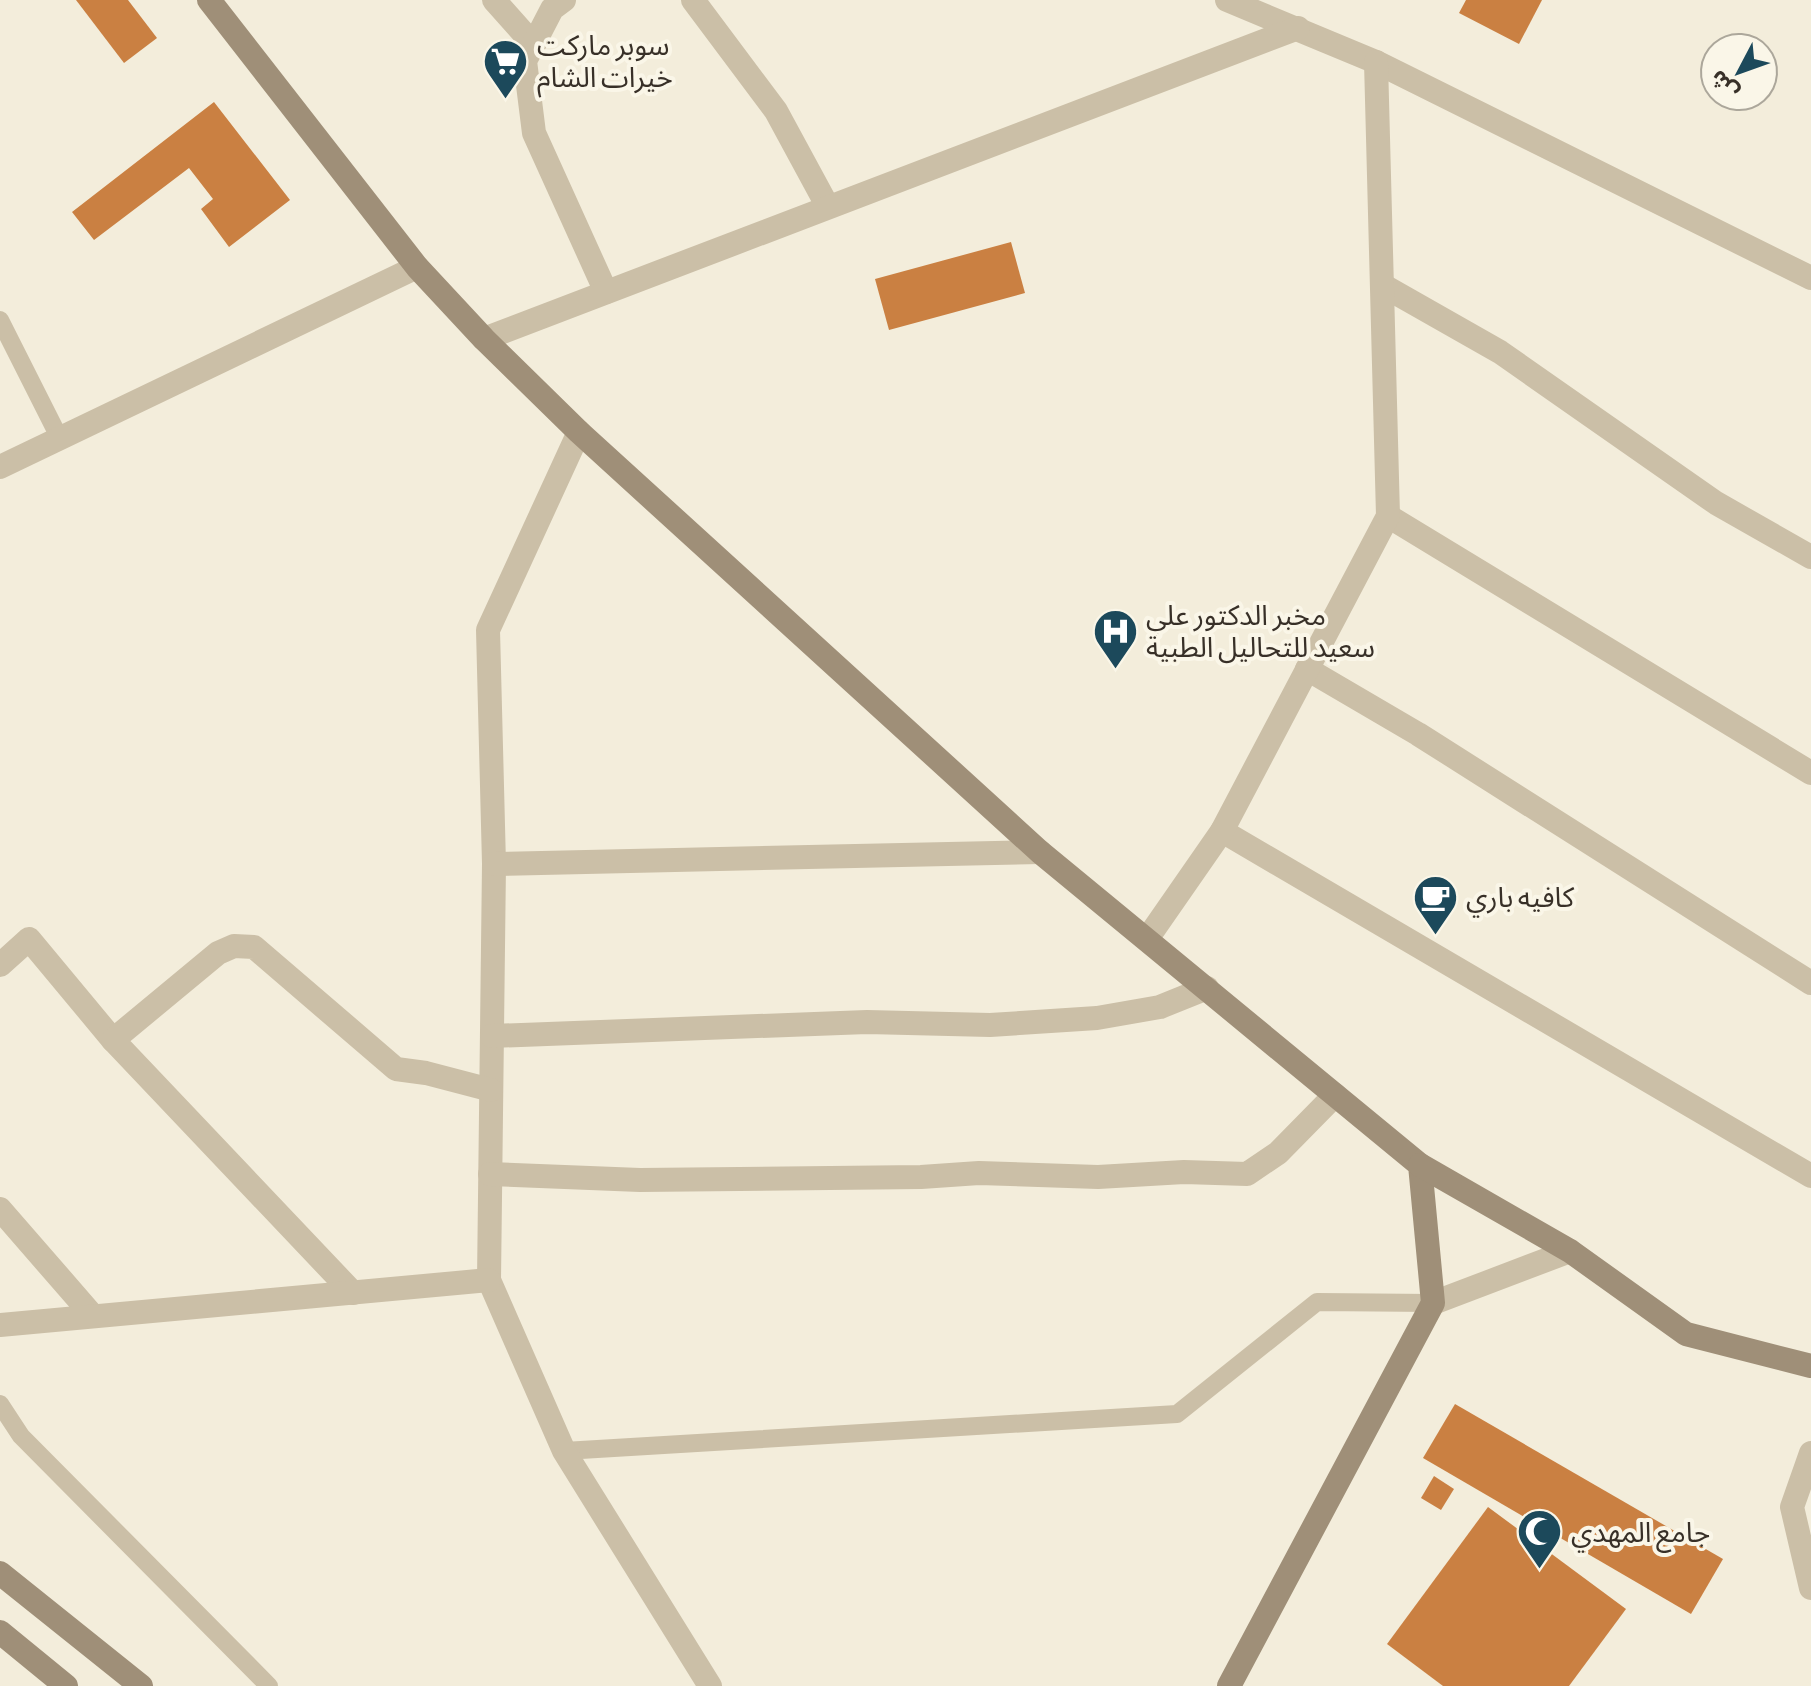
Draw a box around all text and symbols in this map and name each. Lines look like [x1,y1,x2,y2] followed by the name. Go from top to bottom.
[1699,32,1779,112] north arrow
[537,33,673,98] place label: سوبر ماركت خيرات الشام
[482,37,530,100] supermarket icon: سوبر ماركت خيرات الشام
[1706,65,1744,103] text: ش
[1146,603,1375,664] place label: مخبر الدكتور علي سعيد للتحاليل الطبية
[1091,607,1139,670] hospital icon: مخبر الدكتور علي سعيد للتحاليل الطبية
[1411,873,1459,936] cafe icon: كافيه باري
[1466,885,1575,918] place label: كافيه باري
[1516,1508,1564,1571] mosque icon: جامع المهدي
[1571,1520,1710,1553] place label: جامع المهدي

